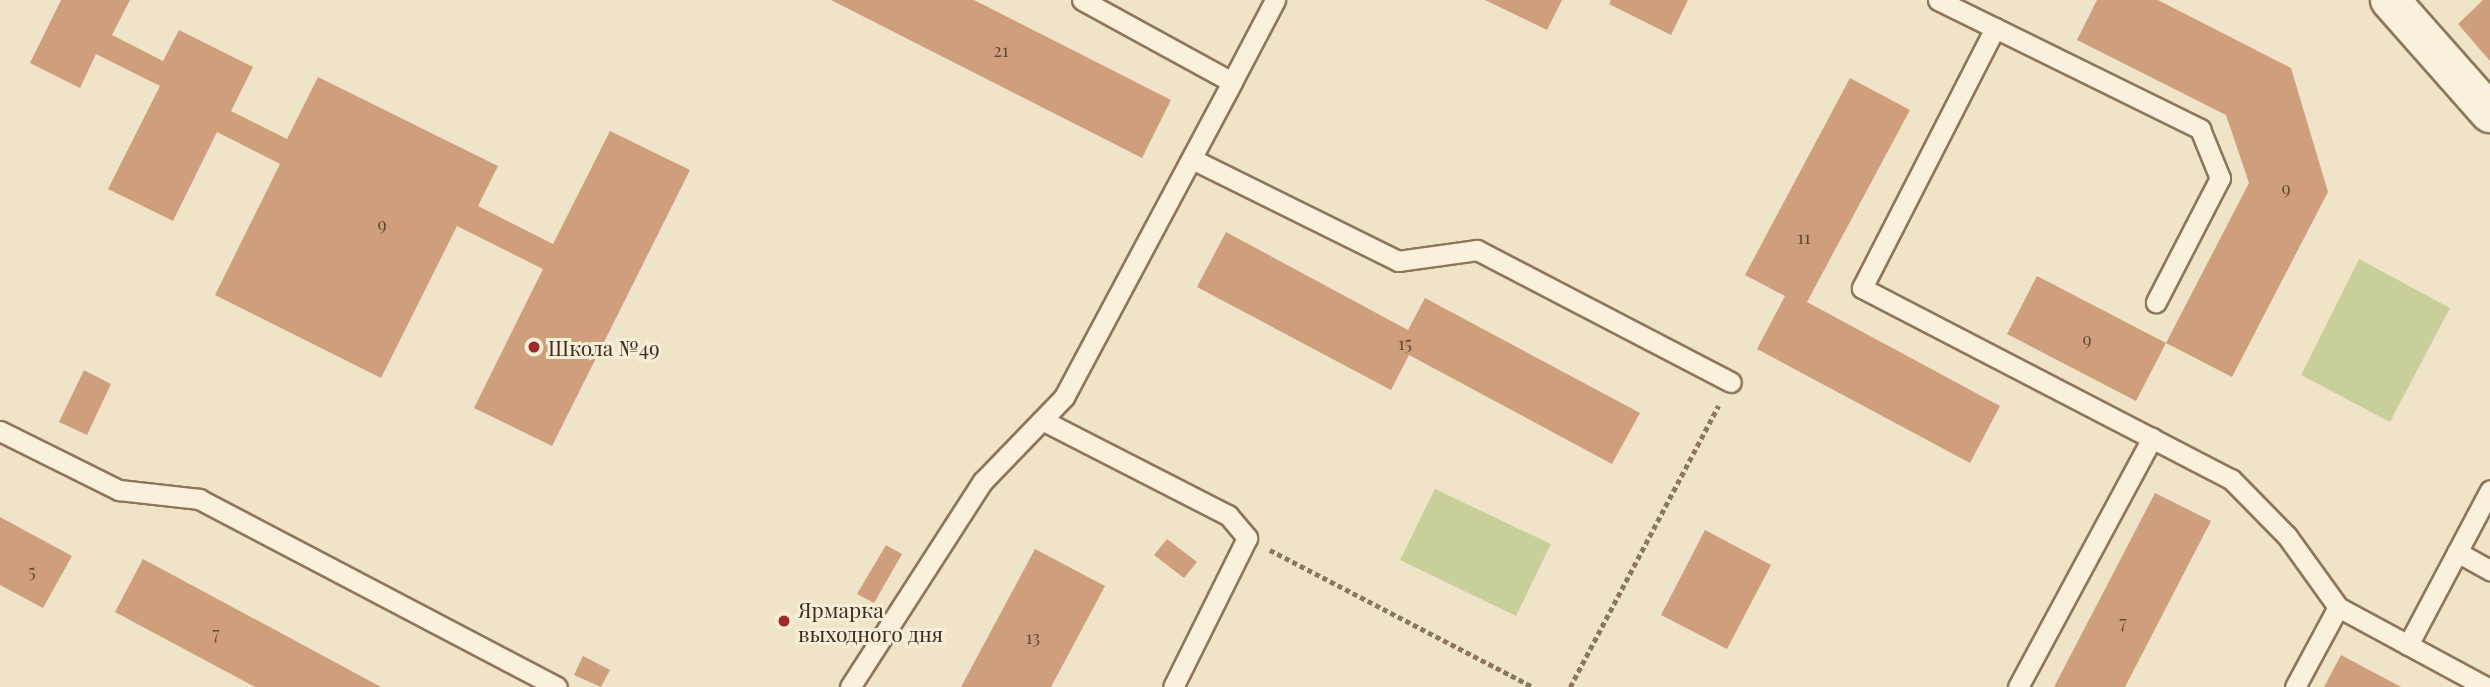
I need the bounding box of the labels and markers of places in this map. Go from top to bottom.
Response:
place label: Школа №49 [548,334,660,360]
marker: Школа №49 [526,339,542,355]
place label: Ярмарка выходного дня [798,596,943,646]
marker: Ярмарка выходного дня [776,613,792,629]

